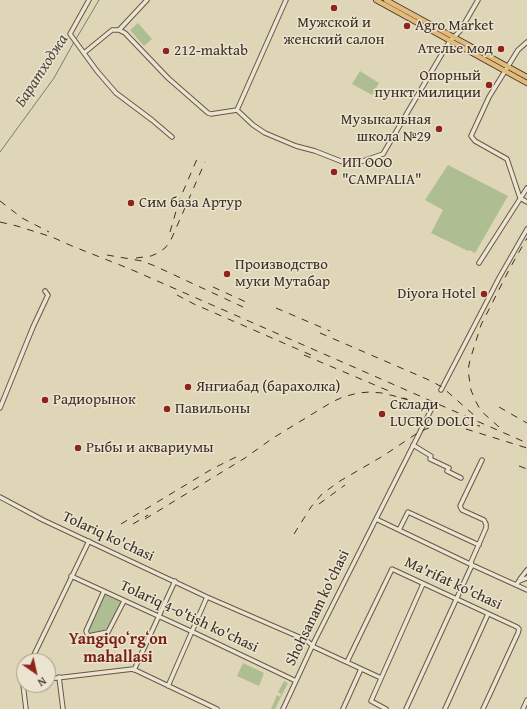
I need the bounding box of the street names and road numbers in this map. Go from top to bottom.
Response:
street label: Tolariq ko'chasi [59,508,157,566]
street label: Shohsanam ko'chasi [282,547,354,669]
street label: Ma'rifat ko'chasi [402,554,504,614]
street label: Tolariq 4-o'tish ko'chasi [117,577,261,657]

